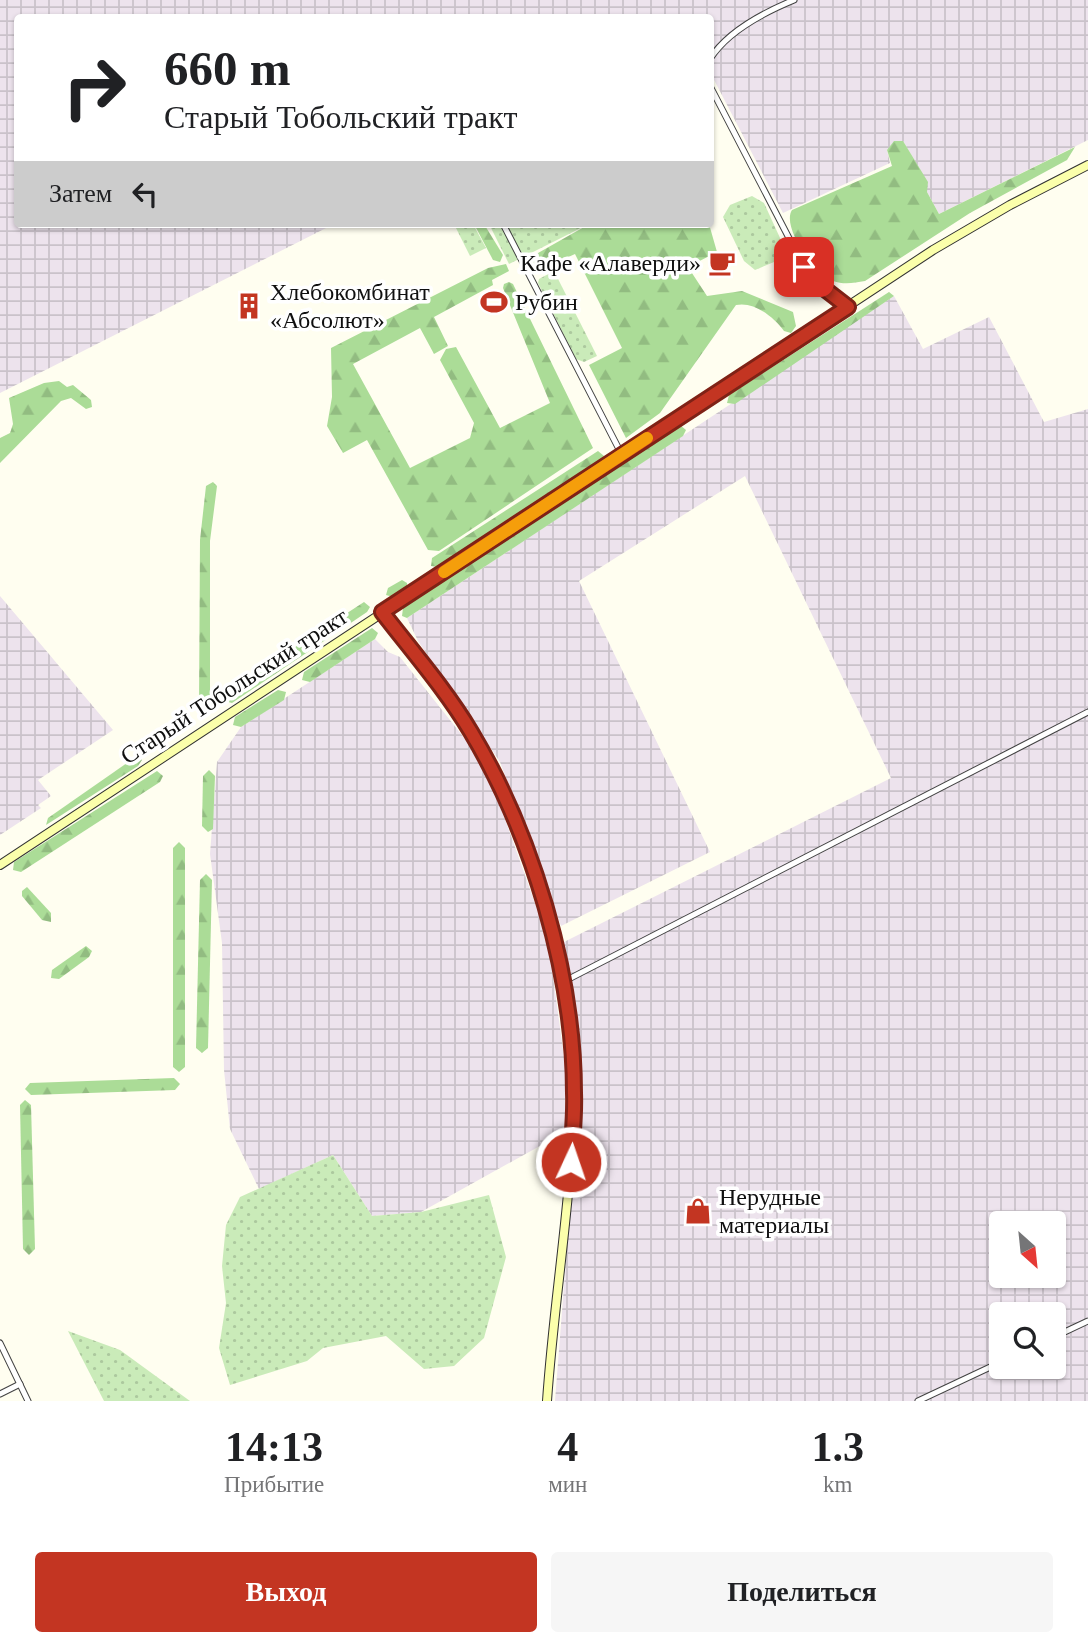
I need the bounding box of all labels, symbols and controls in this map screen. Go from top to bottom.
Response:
text: 660 m [164,41,291,96]
icon: right [49,42,140,133]
text: Старый Тобольский тракт [164,99,517,135]
icon: left [126,175,164,213]
text: Затем [49,179,112,208]
pin [774,237,834,297]
cafe icon: Кафе «Алаверди» [707,248,737,278]
icon: arrive [785,248,823,286]
place label: Кафе «Алаверди» [520,250,701,276]
place label: Хлебокомбинат «Абсолют» [270,279,430,333]
sports icon: Рубин [479,287,509,317]
place label: Рубин [515,289,578,315]
building icon: Хлебокомбинат «Абсолют» [234,291,264,321]
street label: Старый Тобольский тракт [116,603,353,769]
position arrow [534,1125,608,1199]
place label: Нерудные материалы [719,1184,829,1238]
shop icon: Нерудные материалы [683,1196,713,1226]
north arrow [989,1211,1066,1288]
map controls [989,1211,1066,1379]
button: search [989,1302,1066,1379]
text: 14:13 [225,1424,323,1470]
text: 4 [557,1424,578,1470]
text: 1.3 [811,1424,864,1470]
text: Прибытие [224,1472,324,1497]
text: мин [548,1472,587,1497]
text: km [823,1472,852,1497]
button: Выход [35,1552,537,1632]
button: Поделиться [551,1552,1053,1632]

